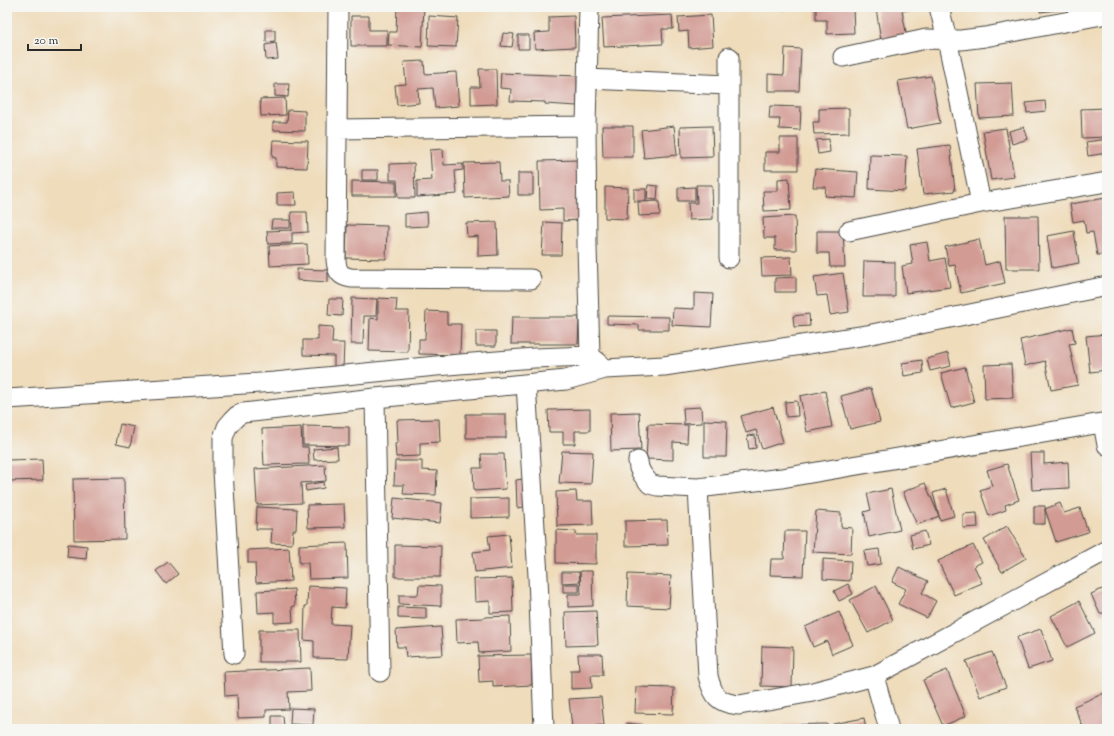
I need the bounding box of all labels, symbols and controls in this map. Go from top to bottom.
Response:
scale bar [28,26,81,52]
text: 20 m [34,32,59,50]

